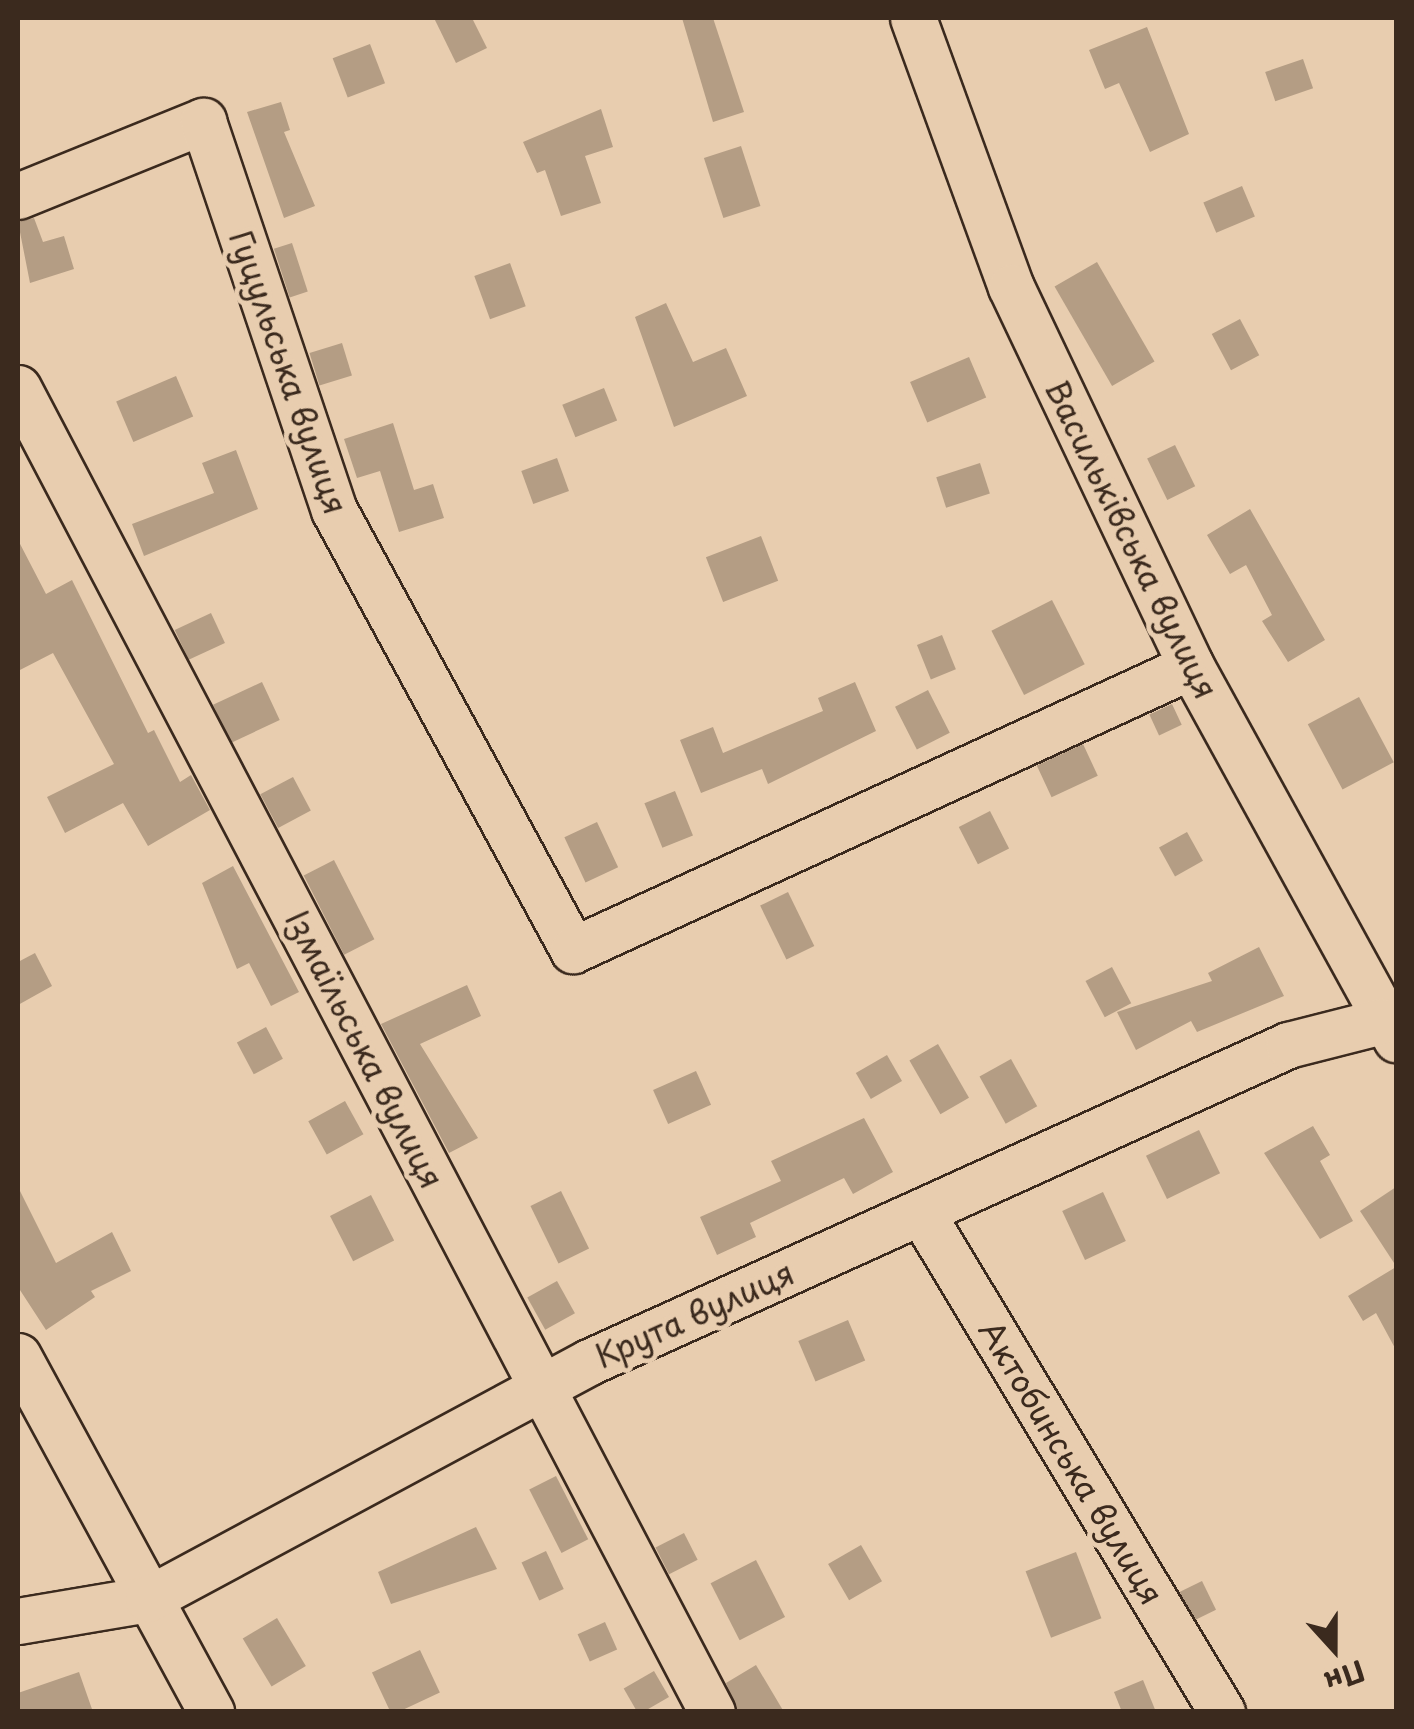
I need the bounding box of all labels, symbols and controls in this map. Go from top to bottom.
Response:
street label: Гуцульська вулиця [222,224,356,520]
street label: Васильківська вулиця [1038,373,1226,705]
street label: Ізмаїльська вулиця [278,903,452,1195]
street label: Крута вулиця [588,1253,800,1375]
street label: Актобинська вулиця [972,1312,1172,1612]
north arrow [1284,1599,1384,1699]
text: Пн [1318,1650,1372,1705]

